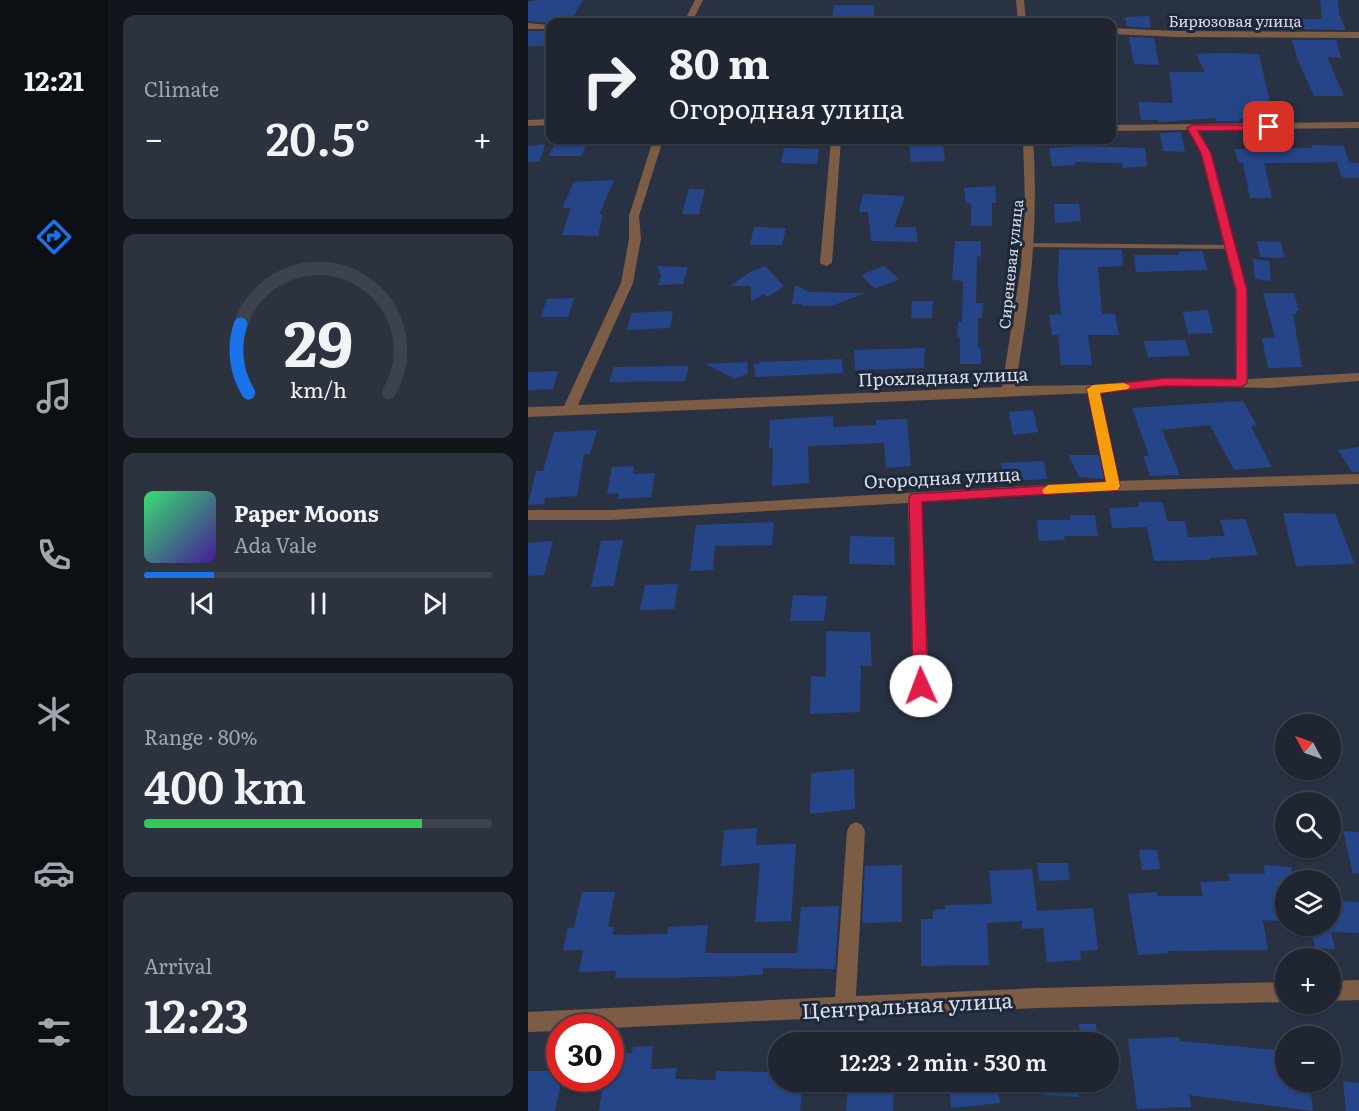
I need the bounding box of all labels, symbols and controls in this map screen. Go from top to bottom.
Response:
street label: Бирюзовая улица [1168,9,1303,32]
text: 80 m [669,30,770,92]
icon: right [570,42,648,120]
text: 12:21 [24,59,84,99]
text: Climate [144,73,219,103]
text: Огородная улица [669,87,904,127]
pin [1243,101,1294,152]
text: 20.5° [266,103,370,170]
icon: arrive [1252,110,1285,143]
text: − [144,112,163,161]
text: + [473,112,492,161]
street label: Сиреневая улица [992,197,1028,330]
icon: directions [33,216,75,258]
text: 29 [283,294,353,386]
street label: Прохладная улица [857,360,1029,392]
text: km/h [289,374,347,406]
icon: music [33,375,75,417]
street label: Огородная улица [863,459,1021,495]
text: Paper Moons [234,496,379,529]
text: Ada Vale [234,529,317,559]
icon: phone [33,534,75,576]
icon: previous [186,587,219,620]
icon: pause [302,587,335,620]
icon: next [418,587,451,620]
position arrow [889,654,953,718]
icon: climate [33,693,75,735]
north arrow [1275,714,1341,780]
map controls [1275,714,1341,1092]
text: Range · 80% [144,721,257,751]
text: 400 km [144,751,306,818]
button: search [1275,792,1341,858]
icon: car [33,852,75,894]
button: layers [1275,870,1341,936]
button: + [1275,948,1341,1014]
text: Arrival [144,950,212,980]
text: 12:23 [144,980,249,1047]
street label: Центральная улица [801,983,1014,1025]
icon: filters [33,1011,75,1053]
speed limit sign: 30 [546,1014,624,1092]
button: − [1275,1026,1341,1092]
text: 12:23 · 2 min · 530 m [840,1045,1047,1078]

